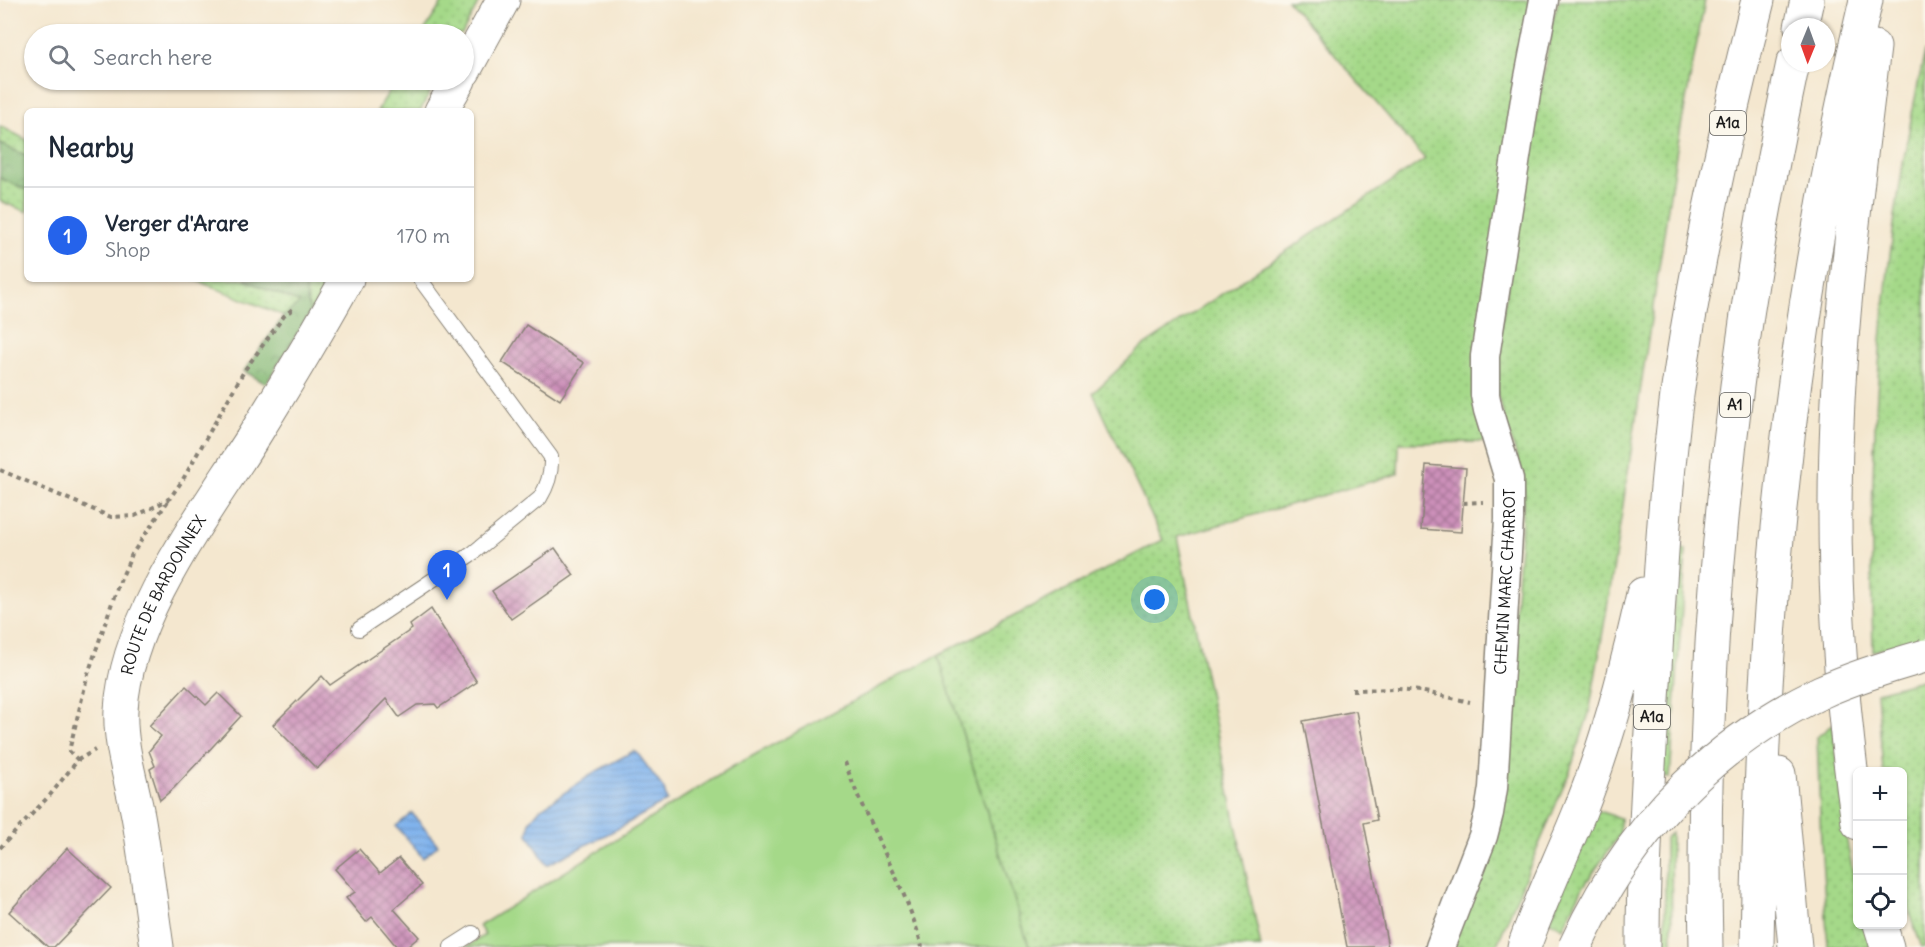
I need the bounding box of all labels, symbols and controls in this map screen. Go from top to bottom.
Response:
north arrow [1781,18,1835,72]
search box [24,24,474,90]
icon: search [45,41,78,74]
text: Search here [93,43,212,71]
road number: A1a [1710,111,1746,135]
text: Nearby [48,131,134,164]
text: Verger d'Arare [105,209,249,237]
text: 1 [64,223,71,248]
text: 170 m [397,223,450,248]
text: Shop [105,237,150,262]
road number: A1 [1720,393,1750,417]
street label: CHEMIN MARC CHARROT [1490,488,1519,675]
street label: ROUTE DE BARDONNEX [116,511,210,677]
pin: 1 [428,550,466,600]
your location [1140,585,1169,614]
road number: A1a [1634,705,1670,729]
map controls [1853,767,1907,929]
button: + [1853,767,1907,821]
button: − [1853,821,1907,875]
button: locate [1853,875,1907,929]

